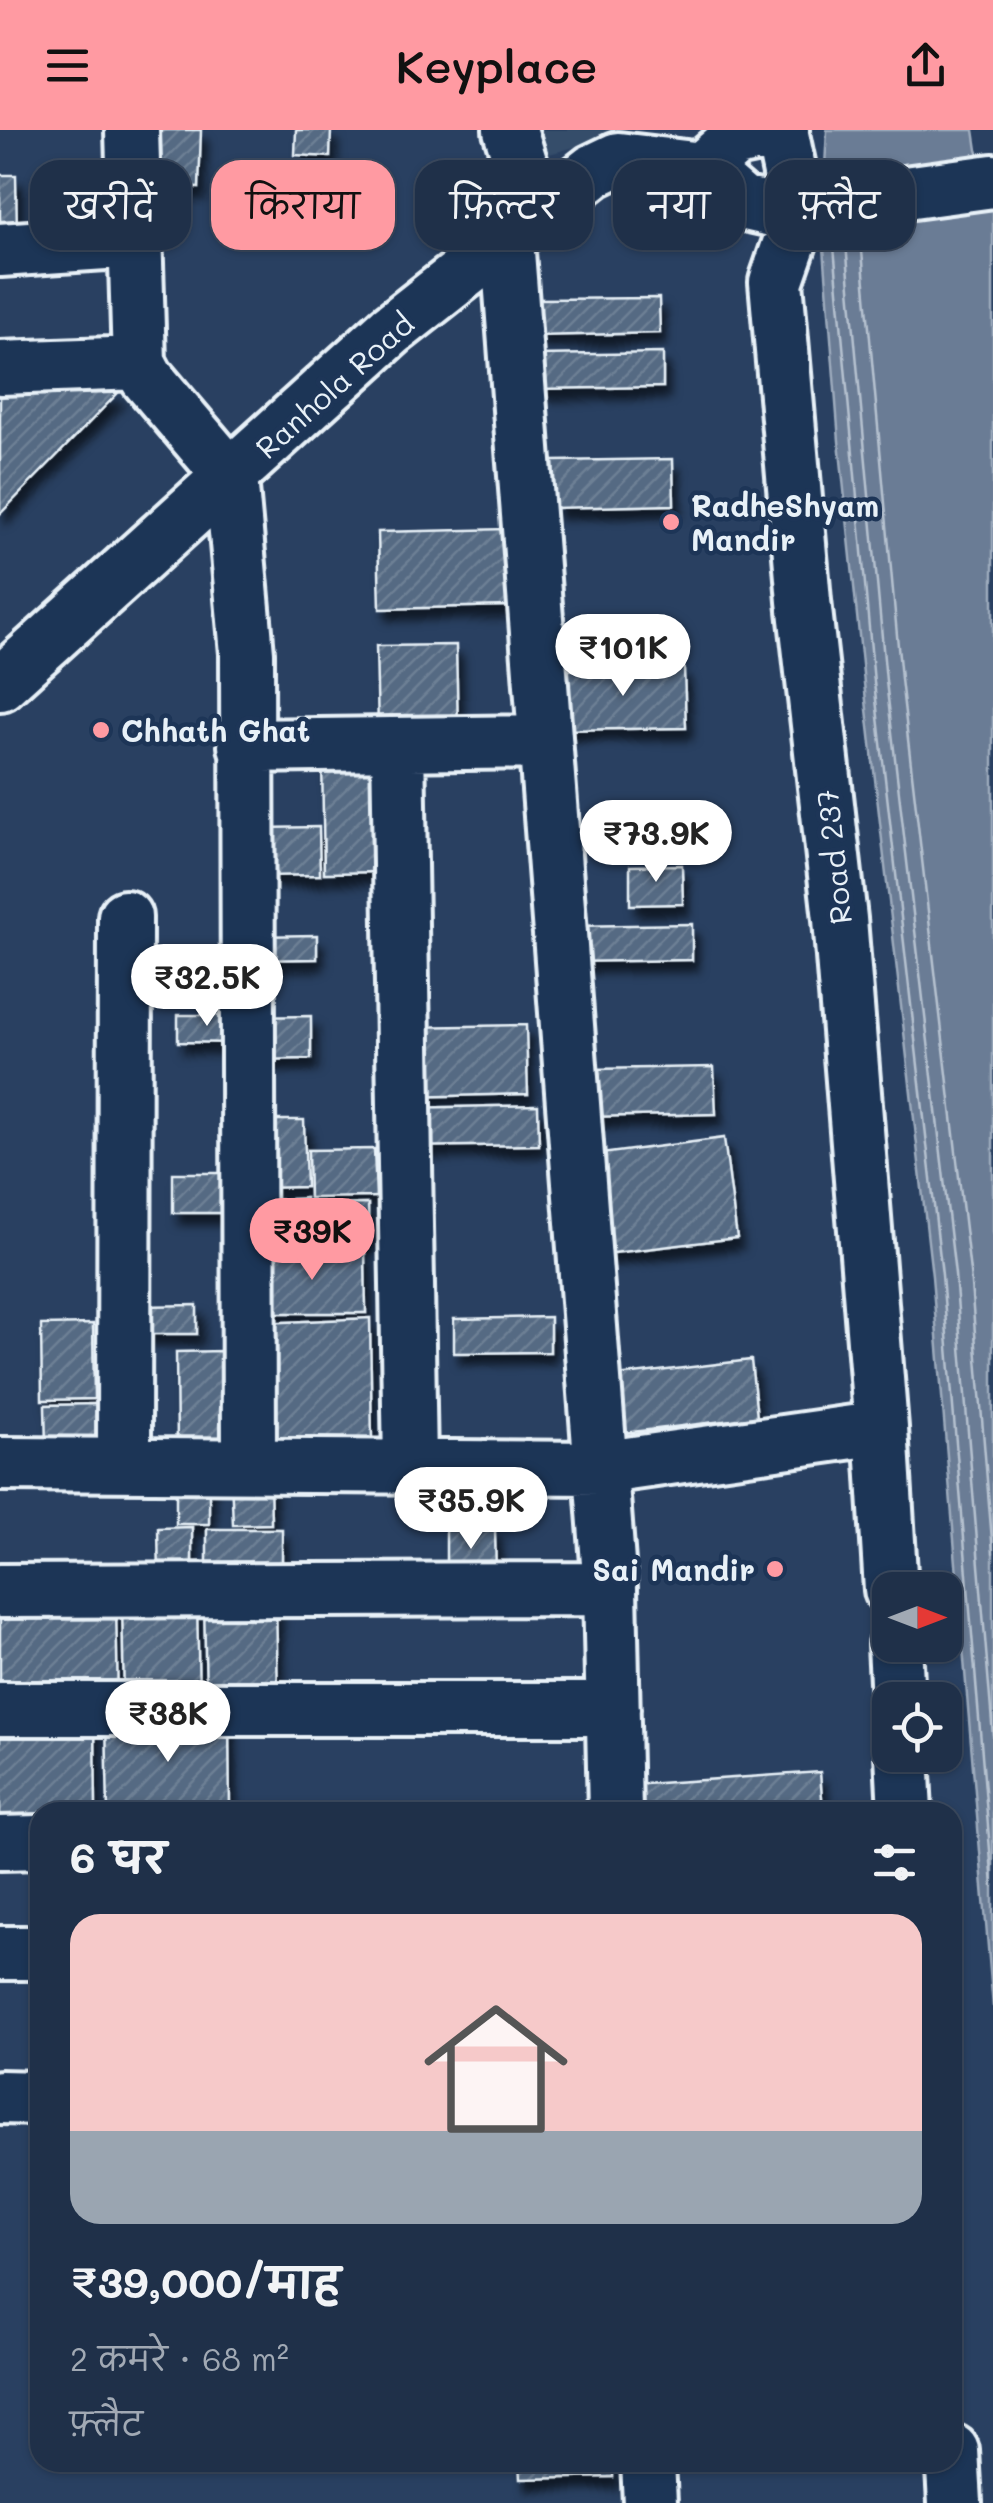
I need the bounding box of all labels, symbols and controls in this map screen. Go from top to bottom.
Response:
text: Keyplace [396,36,597,94]
icon: menu [40,38,95,93]
icon: share [898,38,953,93]
chip: खरीदें [30,160,191,250]
chip: किराया [211,160,395,250]
chip: फ़िल्टर [415,160,593,250]
chip: नया [613,160,745,250]
chip: फ़्लैट [765,160,915,250]
street label: Ranhola Road [246,303,422,467]
place label: RadheShyam Mandir [691,485,879,559]
marker: RadheShyam Mandir [660,511,682,533]
pin: ₹101K [553,614,693,699]
text: ₹101K [577,625,669,667]
place label: Chhath Ghat [121,710,310,750]
marker: Chhath Ghat [90,719,112,741]
street label: Road 237 [806,788,860,926]
pin: ₹73.9K [575,800,737,885]
text: ₹73.9K [602,811,710,853]
pin: ₹32.5K [126,944,288,1029]
text: ₹32.5K [153,955,261,997]
pin: ₹39K [253,1198,371,1283]
text: ₹39K [272,1209,352,1251]
pin: ₹35.9K [390,1467,552,1552]
text: ₹35.9K [416,1478,526,1520]
place label: Sai Mandir [592,1549,755,1589]
marker: Sai Mandir [764,1558,786,1580]
north arrow [872,1572,962,1662]
map controls [872,1572,962,1772]
pin: ₹38K [109,1680,227,1765]
button: locate [872,1682,962,1772]
text: ₹38K [127,1691,209,1733]
text: 6 घर [70,1829,166,1884]
icon: filters [867,1835,922,1890]
icon: home [406,1979,586,2159]
text: ₹39,000/माह [70,2254,341,2309]
text: 2 कमरे · 68 m² [70,2337,289,2379]
text: फ़्लैट [70,2402,143,2444]

